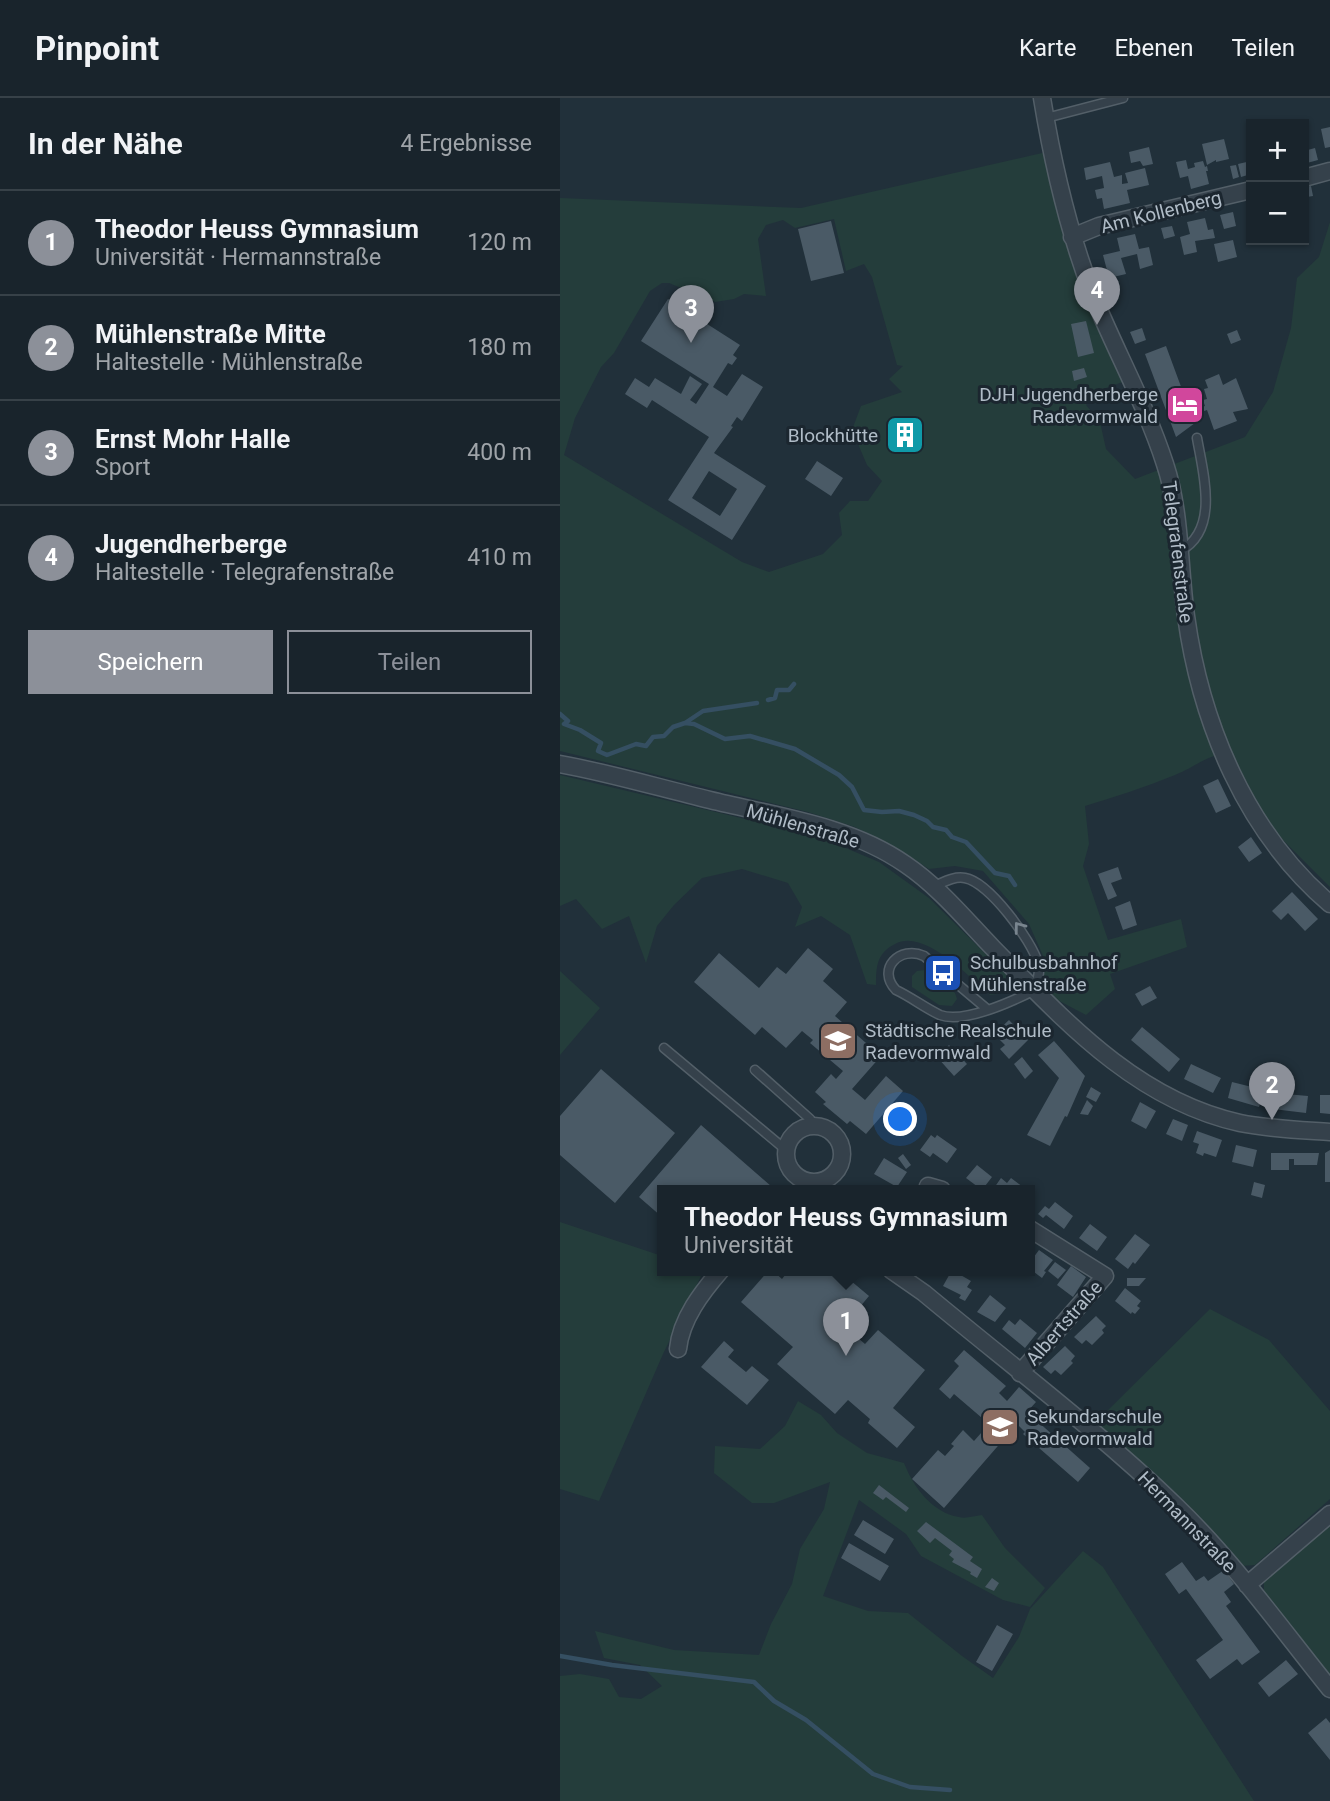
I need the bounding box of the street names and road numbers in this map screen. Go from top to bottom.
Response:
street label: Am Kollenberg [1098,186,1224,238]
street label: Telegrafenstraße [1158,480,1198,624]
street label: Mühlenstraße [744,799,862,853]
street label: Albertstraße [1021,1276,1107,1370]
street label: Hermannstraße [1133,1467,1241,1577]

